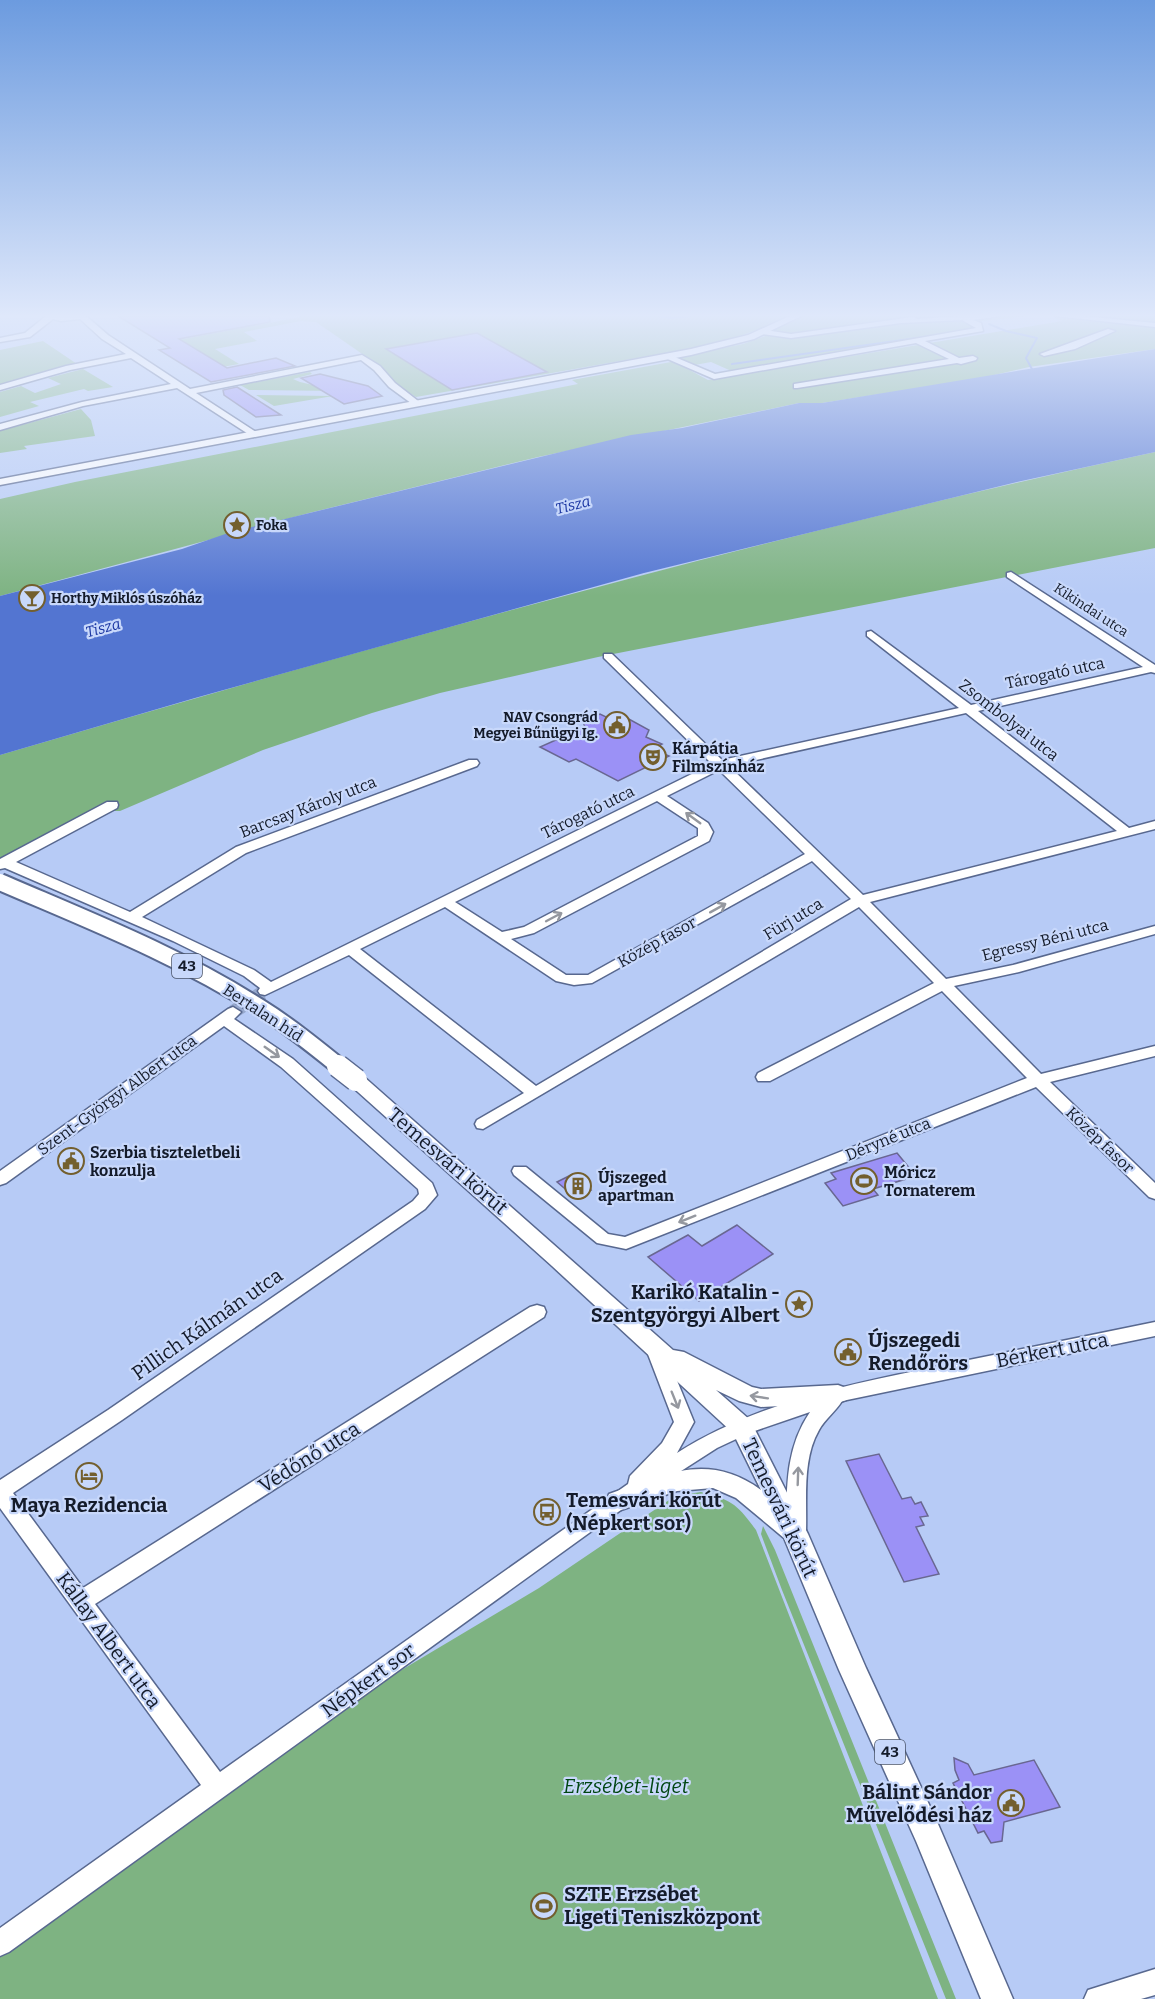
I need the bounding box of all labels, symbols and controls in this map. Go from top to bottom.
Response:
water label: Tisza [554,492,592,518]
place icon: Foka [222,510,252,540]
place label: Foka [256,517,287,534]
street label: Kikindai utca [1051,580,1132,641]
bar icon: Horthy Miklós úszóház [17,583,47,613]
place label: Horthy Miklós úszóház [51,590,202,607]
water label: Tisza [84,615,122,641]
street label: Tárogató utca [1004,653,1106,693]
street label: Zsombolyai utca [955,675,1063,765]
place label: NAV Csongrád Megyei Bűnügyi Ig. [474,709,599,742]
public building icon: NAV Csongrád Megyei Bűnügyi Ig. [602,710,632,740]
place label: Kárpátia Filmszínház [672,739,765,776]
theatre icon: Kárpátia Filmszínház [638,742,668,772]
street label: Barcsay Károly utca [237,772,379,842]
street label: Tárogató utca [539,781,638,843]
one-way arrow [685,812,701,824]
street label: Fürj utca [760,894,826,944]
one-way arrow [709,902,727,913]
one-way arrow [545,911,563,922]
street label: Közép fasor [614,913,700,971]
street label: Egressy Béni utca [980,915,1110,965]
road number: 43 [172,954,202,978]
street label: Bertalan híd [220,980,307,1046]
street label: Szent-Györgyi Albert utca [34,1031,200,1159]
one-way arrow [264,1046,280,1058]
street label: Temesvári körút [383,1102,513,1220]
street label: Közép fasor [1062,1103,1138,1177]
street label: Déryné utca [843,1113,934,1165]
place label: Szerbia tiszteletbeli konzulja [90,1143,240,1180]
public building icon: Szerbia tiszteletbeli konzulja [56,1146,86,1176]
place label: Móricz Tornaterem [884,1163,976,1200]
place label: Újszeged apartman [598,1166,675,1205]
sports icon: Móricz Tornaterem [849,1166,879,1196]
building icon: Újszeged apartman [563,1171,593,1201]
one-way arrow [678,1214,696,1225]
street label: Pillich Kálmán utca [127,1263,287,1385]
place label: Karikó Katalin - Szentgyörgyi Albert [591,1280,780,1327]
place icon: Karikó Katalin - Szentgyörgyi Albert [784,1289,814,1319]
place label: Újszegedi Rendőrörs [868,1327,968,1375]
street label: Bérkert utca [994,1327,1110,1373]
public building icon: Újszegedi Rendőrörs [833,1337,863,1367]
one-way arrow [670,1391,681,1409]
one-way arrow [750,1391,770,1402]
street label: Védőnő utca [254,1416,364,1498]
street label: Temesvári körút [737,1434,823,1582]
hotel icon: Maya Rezidencia [74,1461,104,1491]
one-way arrow [792,1466,803,1486]
place label: Temesvári körút (Népkert sor) [566,1488,722,1535]
place label: Maya Rezidencia [10,1493,168,1517]
bus stop icon: Temesvári körút (Népkert sor) [532,1497,562,1527]
street label: Kállay Albert utca [51,1567,167,1713]
street label: Népkert sor [316,1638,420,1722]
road number: 43 [875,1740,905,1764]
park label: Erzsébet-liget [563,1774,690,1798]
place label: Bálint Sándor Művelődési ház [846,1780,993,1827]
public building icon: Bálint Sándor Művelődési ház [996,1788,1026,1818]
place label: SZTE Erzsébet Ligeti Teniszközpont [564,1882,760,1929]
sports icon: SZTE Erzsébet Ligeti Teniszközpont [529,1891,559,1921]

